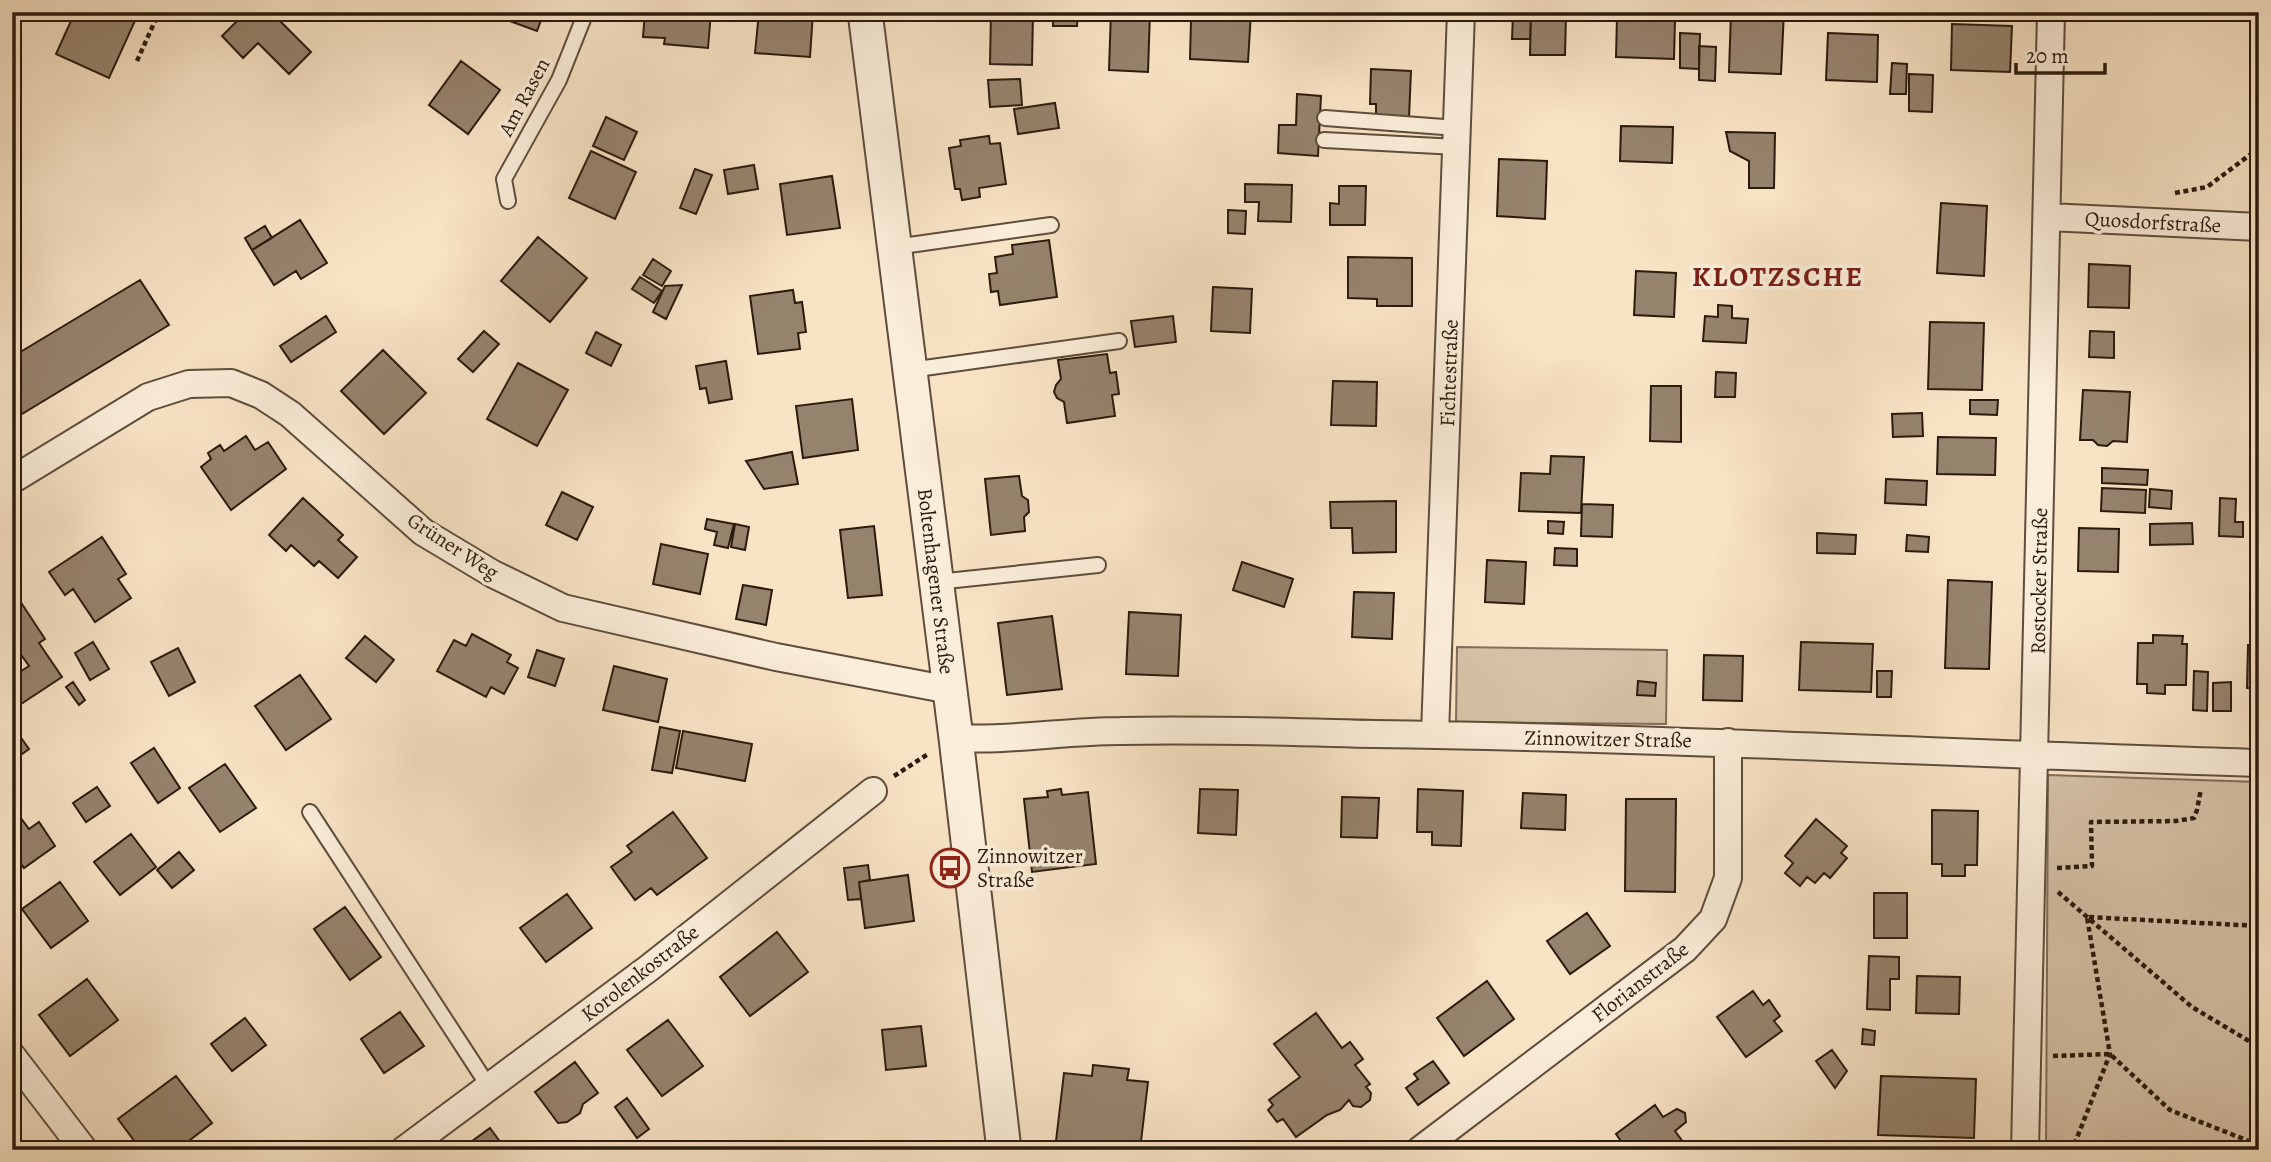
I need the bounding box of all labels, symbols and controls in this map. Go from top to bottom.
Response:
scale bar [2016,32,2105,76]
text: 20 m [2026,42,2069,70]
street label: Am Rasen [491,53,556,142]
street label: Quosdorfstraße [2084,204,2222,240]
district label: KLOTZSCHE [1692,258,1864,296]
street label: Fichtestraße [1433,319,1465,427]
street label: Boltenhagener Straße [911,486,961,676]
street label: Grüner Weg [402,506,505,586]
street label: Rostocker Straße [2024,508,2054,654]
street label: Zinnowitzer Straße [1524,724,1692,754]
place label: Zinnowitzer Straße [977,842,1083,894]
bus stop icon: Zinnowitzer Straße [929,847,971,889]
street label: Korolenkostraße [575,918,705,1028]
street label: Florianstraße [1586,935,1694,1029]

